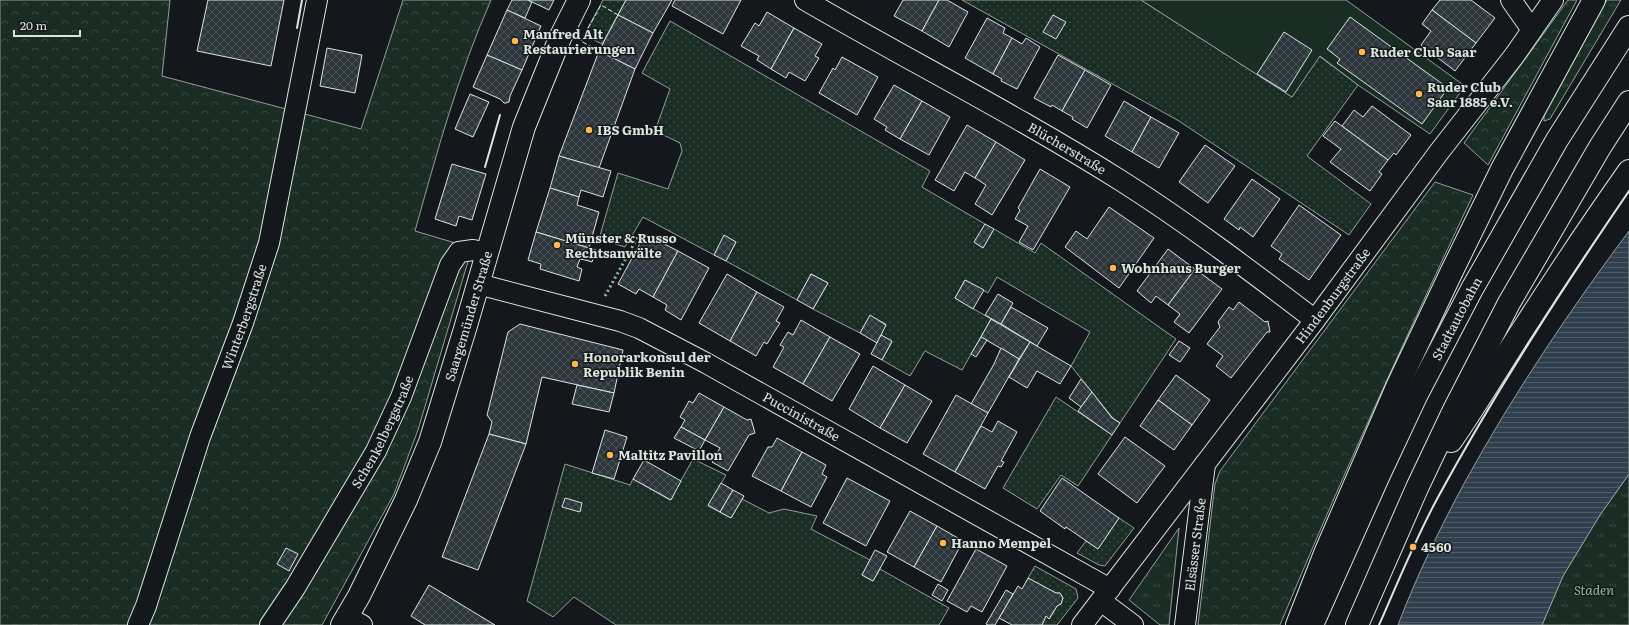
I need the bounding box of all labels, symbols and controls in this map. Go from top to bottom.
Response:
scale bar [14,12,80,38]
text: 20 m [20,16,47,34]
place label: Manfred Alt Restaurierungen [523,24,635,58]
marker: Manfred Alt Restaurierungen [510,36,520,46]
place label: Ruder Club Saar [1370,42,1476,61]
marker: Ruder Club Saar [1357,47,1367,57]
place label: Ruder Club Saar 1885 e.V. [1427,77,1513,111]
marker: Ruder Club Saar 1885 e.V. [1414,89,1424,99]
street label: Blücherstraße [1025,117,1110,179]
place label: IBS GmbH [597,120,664,139]
marker: IBS GmbH [584,125,594,135]
place label: Münster & Russo Rechtsanwälte [565,228,677,262]
marker: Münster & Russo Rechtsanwälte [552,240,562,250]
street label: Hindenburgstraße [1290,243,1375,347]
street label: Saargemünder Straße [439,248,496,383]
place label: Wohnhaus Burger [1121,258,1241,277]
street label: Winterbergstraße [216,261,271,373]
marker: Wohnhaus Burger [1108,263,1118,273]
street label: Stadtautobahn [1426,273,1486,363]
place label: Honorarkonsul der Republik Benin [583,347,711,381]
marker: Honorarkonsul der Republik Benin [570,359,580,369]
street label: Schenkelbergstraße [346,372,417,492]
street label: Puccinistraße [760,387,844,445]
place label: Maltitz Pavillon [618,445,723,464]
marker: Maltitz Pavillon [605,450,615,460]
street label: Elsässer Straße [1179,497,1210,592]
place label: Hanno Mempel [951,533,1052,552]
place label: 4560 [1421,537,1452,556]
marker: Hanno Mempel [938,538,948,548]
marker: 4560 [1408,542,1418,552]
park label: Staden [1574,580,1614,599]

